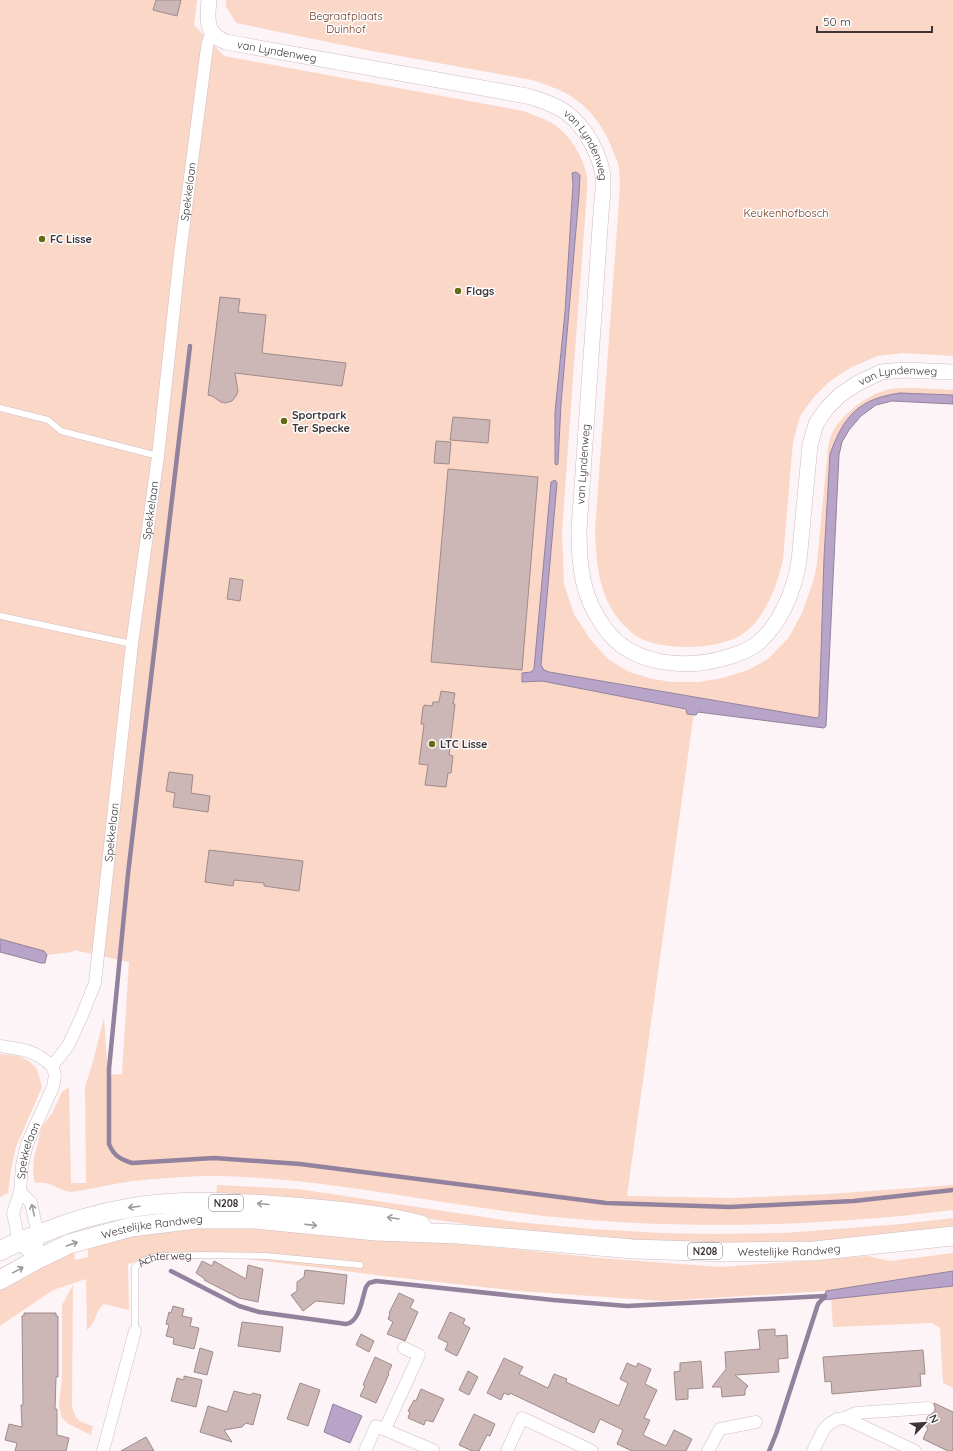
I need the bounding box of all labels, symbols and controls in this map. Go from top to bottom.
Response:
scale bar [817,8,932,34]
park label: Begraafplaats Duinhof [309,9,383,36]
text: 50 m [823,14,851,29]
street label: van Lyndenweg [236,37,318,65]
street label: van Lyndenweg [561,106,610,181]
street label: Spekkelaan [177,161,199,222]
park label: Keukenhofbosch [743,206,829,220]
place label: FC Lisse [50,232,92,246]
marker: FC Lisse [37,234,47,244]
place label: Flags [466,284,494,298]
marker: Flags [453,286,463,296]
street label: van Lyndenweg [856,363,938,389]
place label: Sportpark Ter Specke [292,408,351,435]
marker: Sportpark Ter Specke [279,416,289,426]
street label: van Lyndenweg [573,423,593,505]
street label: Spekkelaan [139,480,161,541]
place label: LTC Lisse [440,737,488,751]
marker: LTC Lisse [427,739,437,749]
street label: Spekkelaan [101,802,122,862]
street label: Spekkelaan [14,1120,43,1180]
road number: N208 [209,1195,243,1211]
one-way arrow [257,1200,270,1208]
one-way arrow [128,1203,141,1211]
one-way arrow [28,1204,36,1217]
street label: Westelijke Randweg [100,1212,203,1242]
one-way arrow [386,1214,399,1222]
one-way arrow [304,1221,317,1228]
one-way arrow [65,1239,77,1247]
street label: Westelijke Randweg [737,1241,841,1259]
road number: N208 [688,1243,722,1259]
street label: Achterweg [134,1248,192,1270]
one-way arrow [12,1265,24,1273]
north arrow [905,1403,945,1443]
text: N [926,1412,942,1425]

